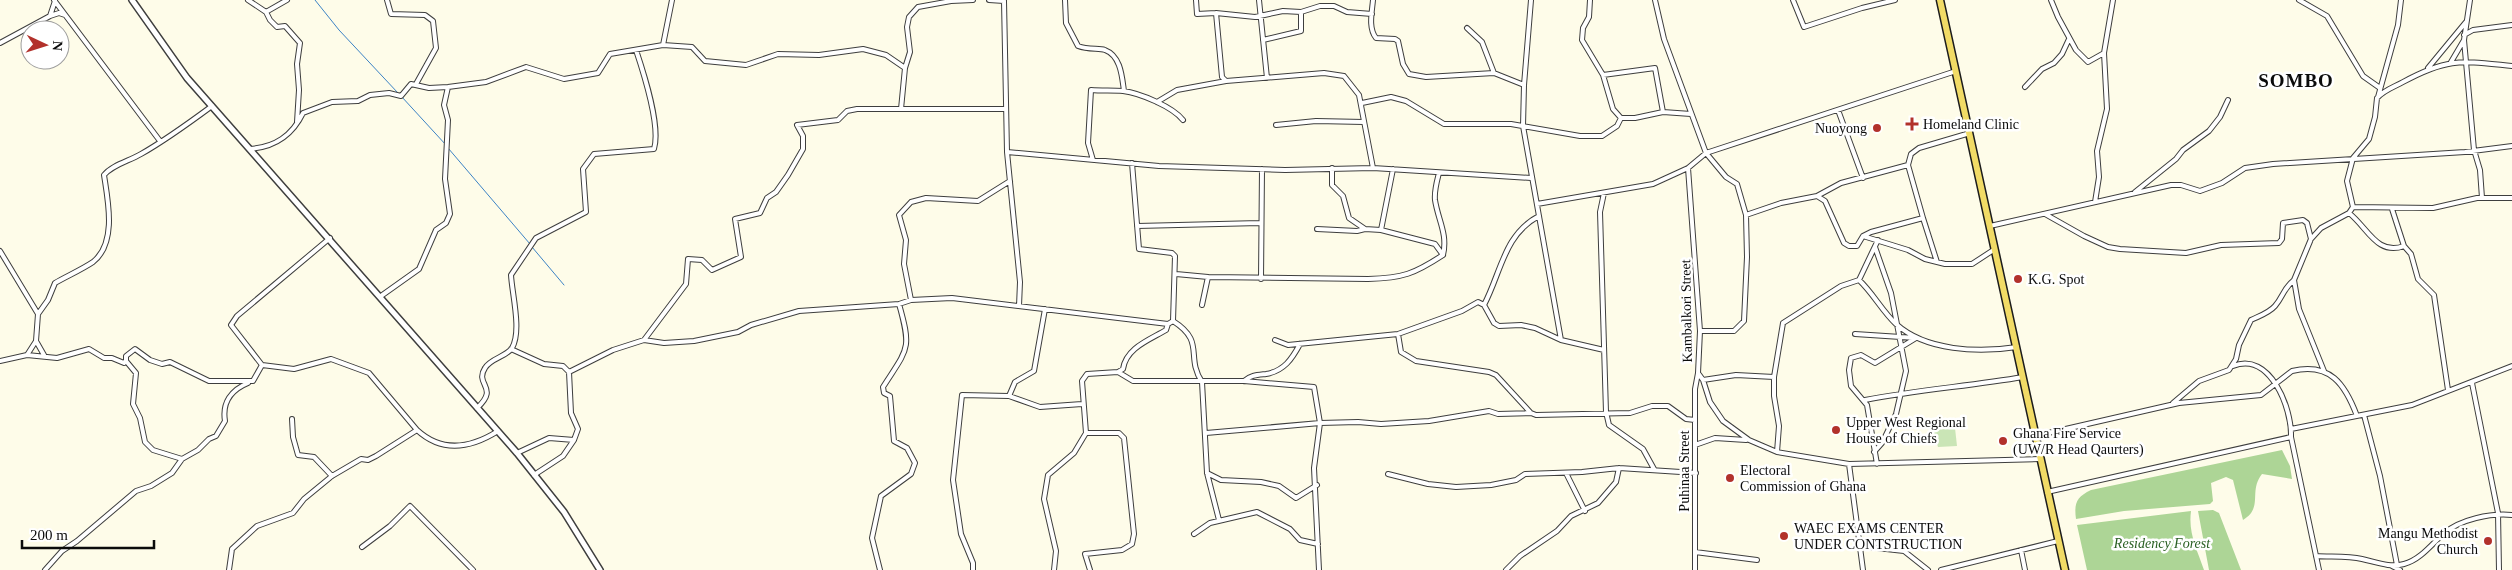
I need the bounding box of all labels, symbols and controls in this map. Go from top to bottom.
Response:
north arrow [20,20,70,70]
text: N [50,40,65,51]
district label: SOMBO [2258,70,2334,91]
marker: Homeland Clinic [1905,117,1919,131]
place label: Homeland Clinic [1923,117,2019,132]
place label: Nuoyong [1815,121,1867,136]
marker: Nuoyong [1871,122,1883,134]
street label: Kambalkori Street [1678,259,1695,363]
place label: K.G. Spot [2028,272,2085,287]
marker: K.G. Spot [2012,273,2024,285]
place label: Upper West Regional House of Chiefs [1846,415,1966,446]
marker: Upper West Regional House of Chiefs [1830,424,1842,436]
place label: Ghana Fire Service (UW/R Head Qaurters) [2013,426,2144,458]
street label: Puhinaa Street [1677,430,1692,512]
marker: Ghana Fire Service (UW/R Head Qaurters) [1997,435,2009,447]
place label: Electoral Commission of Ghana [1740,463,1867,494]
marker: Electoral Commission of Ghana [1724,472,1736,484]
scale bar [22,518,155,550]
place label: WAEC EXAMS CENTER UNDER CONTSTRUCTION [1794,521,1962,552]
place label: Mangu Methodist Church [2378,526,2478,557]
text: 200 m [30,527,68,543]
marker: WAEC EXAMS CENTER UNDER CONTSTRUCTION [1778,530,1790,542]
marker: Mangu Methodist Church [2482,535,2494,547]
park label: Residency Forest [2113,536,2211,551]

